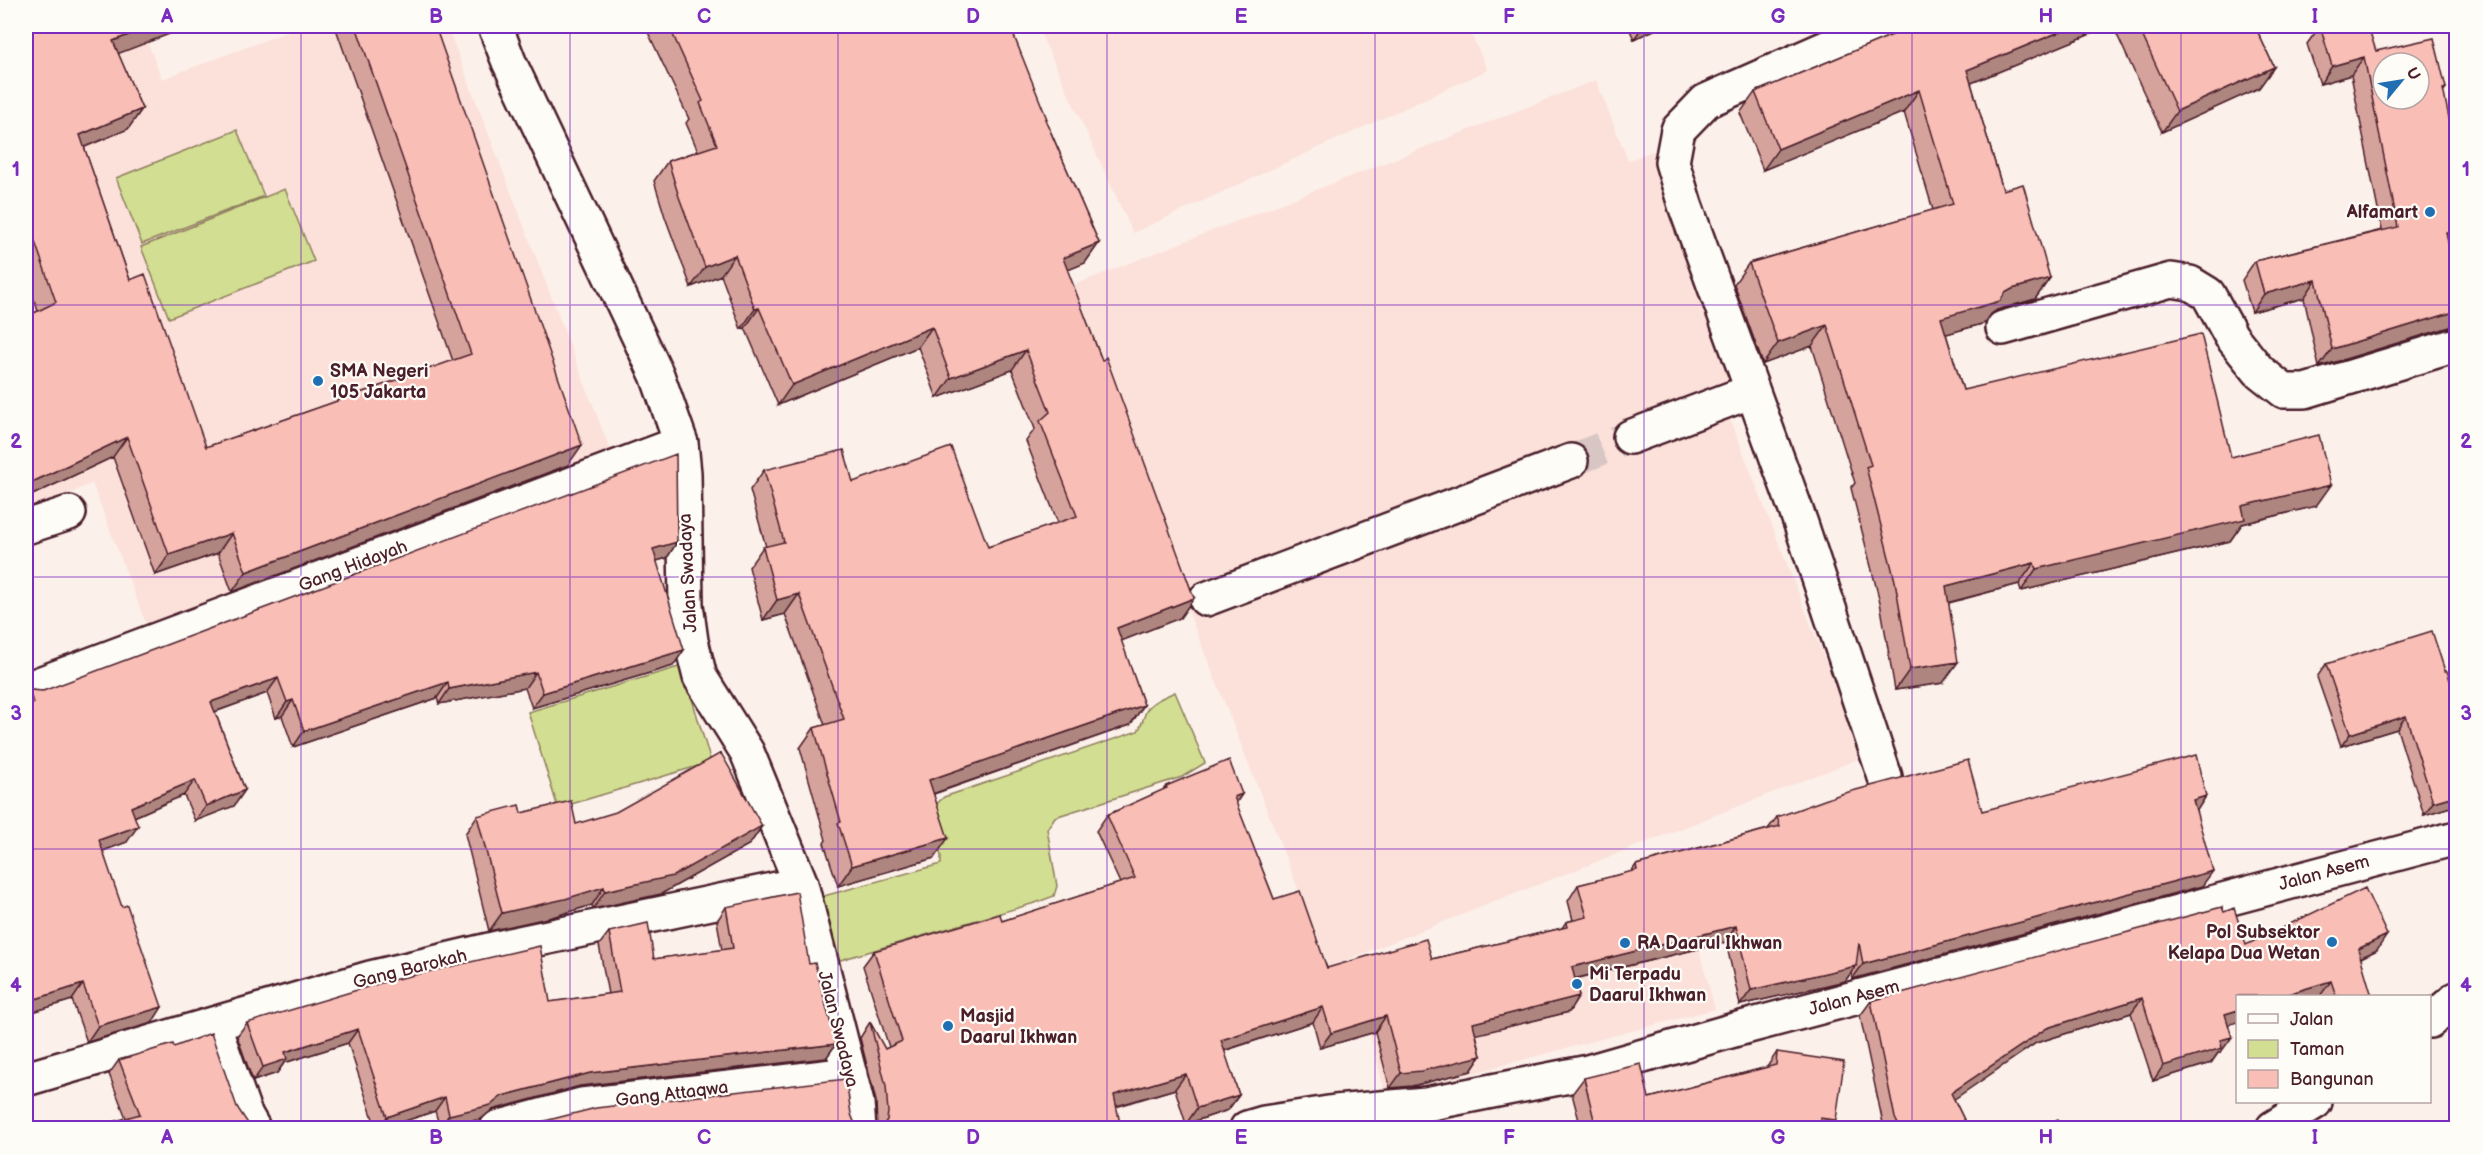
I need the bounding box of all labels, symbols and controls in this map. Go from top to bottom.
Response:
text: A [160,5,174,29]
text: B [429,5,443,29]
text: C [697,5,711,29]
text: D [966,5,980,29]
text: E [1235,5,1248,29]
text: F [1503,5,1515,29]
text: G [1771,5,1786,29]
text: H [2039,5,2053,29]
text: I [2312,5,2318,29]
north arrow [2371,51,2431,111]
text: U [2402,65,2424,84]
text: 1 [12,158,20,182]
text: 1 [2462,158,2470,182]
place label: Alfamart [2346,202,2418,223]
marker: Alfamart [2423,205,2437,219]
place label: SMA Negeri 105 Jakarta [330,361,428,403]
marker: SMA Negeri 105 Jakarta [311,374,325,388]
text: 2 [10,430,22,454]
text: 2 [2460,430,2472,454]
street label: Jalan Swadaya [674,513,702,633]
street label: Gang Hidayah [296,536,410,596]
text: 3 [10,702,22,726]
text: 3 [2460,702,2472,726]
street label: Jalan Asem [2276,851,2372,895]
place label: Pol Subsektor Kelapa Dua Wetan [2168,922,2321,964]
place label: RA Daarul Ikhwan [1637,933,1782,954]
marker: Pol Subsektor Kelapa Dua Wetan [2325,935,2339,949]
marker: RA Daarul Ikhwan [1618,936,1632,950]
street label: Gang Barokah [351,945,469,993]
place label: Mi Terpadu Daarul Ikhwan [1589,964,1706,1006]
street label: Jalan Swadaya [813,969,863,1089]
text: 4 [10,974,22,998]
text: 4 [2460,974,2472,998]
street label: Jalan Asem [1806,976,1902,1020]
marker: Mi Terpadu Daarul Ikhwan [1570,977,1584,991]
legend [2236,995,2431,1103]
place label: Masjid Daarul Ikhwan [960,1006,1077,1048]
text: Jalan [2290,1009,2333,1030]
marker: Masjid Daarul Ikhwan [941,1019,955,1033]
text: Taman [2290,1039,2344,1060]
text: Bangunan [2290,1069,2374,1090]
street label: Gang Attaqwa [614,1077,730,1111]
text: A [160,1126,174,1150]
text: B [429,1126,443,1150]
text: C [697,1126,711,1150]
text: D [966,1126,980,1150]
text: E [1235,1126,1248,1150]
text: F [1503,1126,1515,1150]
text: G [1771,1126,1786,1150]
text: H [2039,1126,2053,1150]
text: I [2312,1126,2318,1150]

